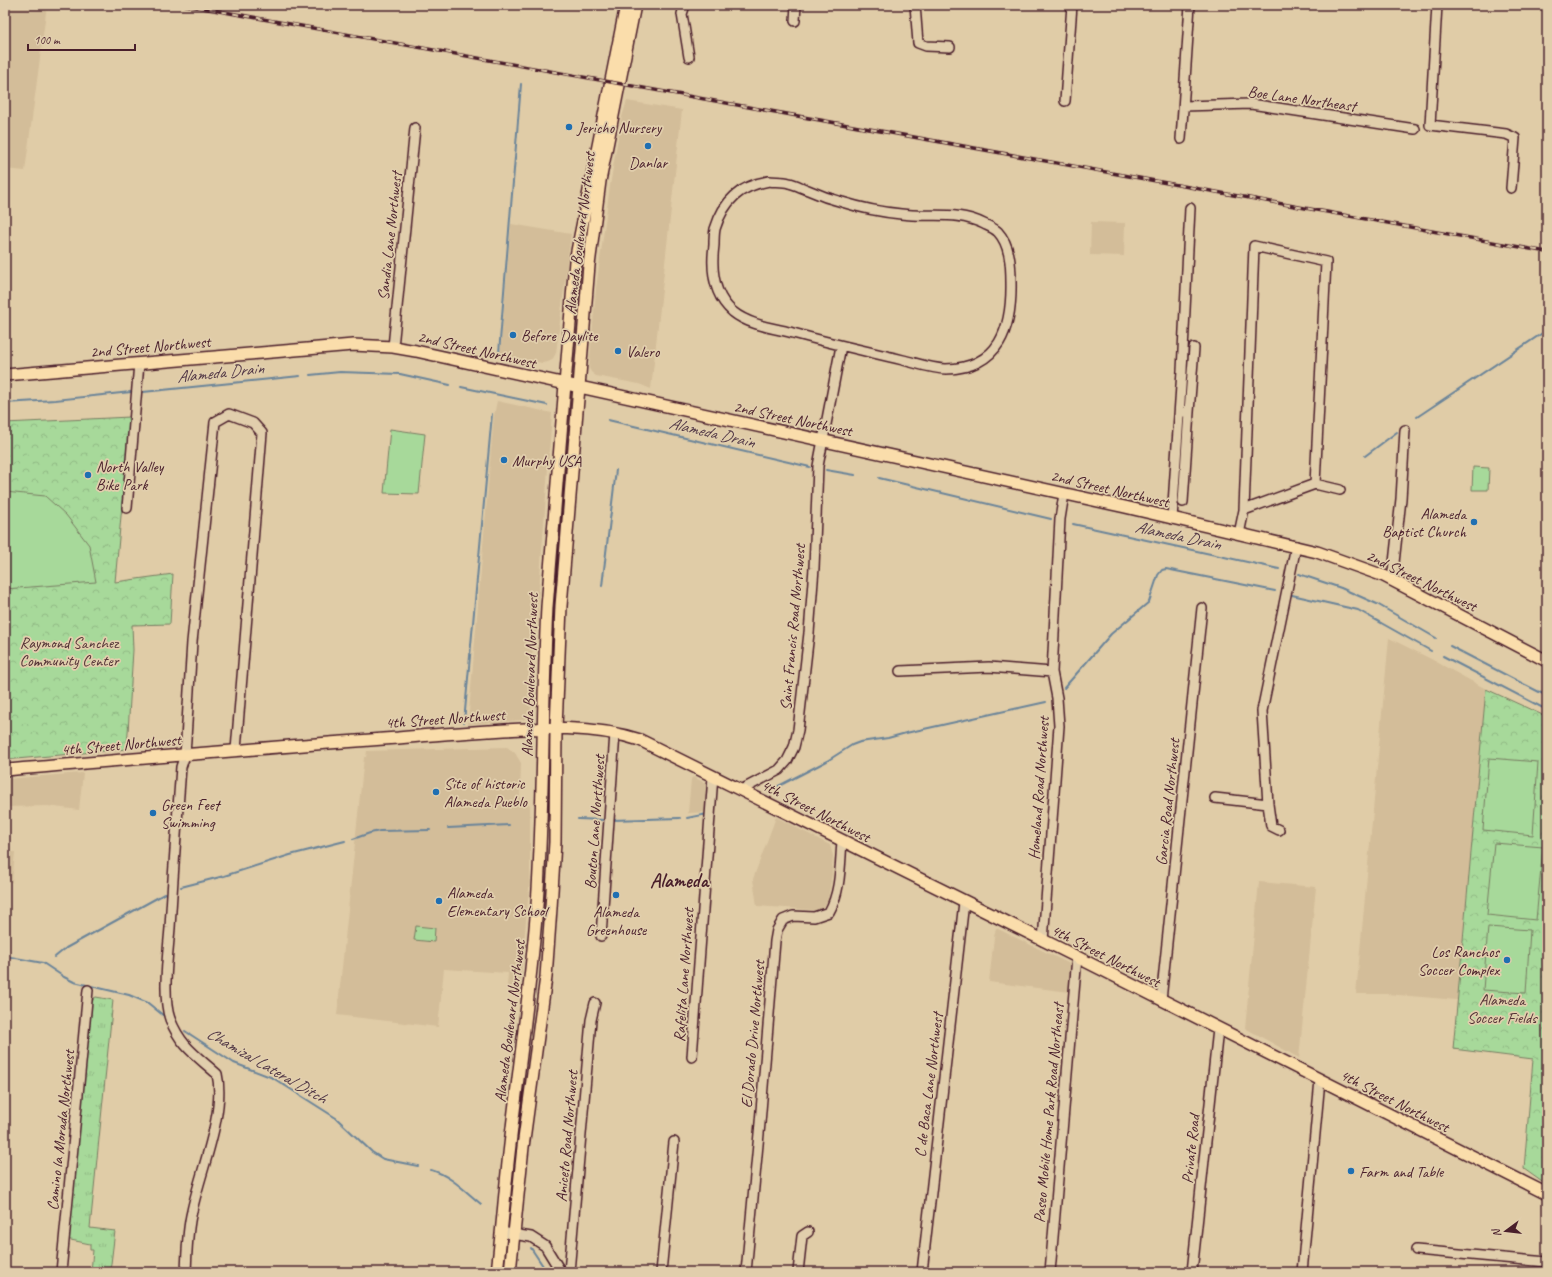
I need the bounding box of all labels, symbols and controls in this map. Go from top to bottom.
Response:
scale bar [28,26,135,52]
text: 100 m [34,32,61,48]
street label: Boe Lane Northeast [1247,82,1360,117]
place label: Jericho Nursery [576,118,663,138]
marker: Jericho Nursery [564,122,574,132]
marker: Danlar [643,141,653,151]
street label: Alameda Boulevard Northwest [560,149,600,315]
place label: Danlar [629,153,668,173]
street label: Sandia Lane Northwest [373,168,407,301]
place label: Before Daylite [521,326,599,346]
street label: 2nd Street Northwest [416,327,539,374]
marker: Before Daylite [508,330,518,340]
street label: 2nd Street Northwest [89,332,213,362]
place label: Valero [626,342,661,362]
marker: Valero [613,346,623,356]
water label: Alameda Drain [176,357,266,387]
street label: 2nd Street Northwest [732,397,856,442]
water label: Alameda Drain [667,412,758,453]
place label: Murphy USA [512,451,582,471]
marker: Murphy USA [499,455,509,465]
place label: North Valley Bike Park [96,457,165,495]
street label: 2nd Street Northwest [1049,466,1172,513]
marker: North Valley Bike Park [83,470,93,480]
place label: Alameda Baptist Church [1382,504,1467,542]
water label: Alameda Drain [1133,516,1224,555]
marker: Alameda Baptist Church [1469,517,1479,527]
street label: Saint Francis Road Northwest [776,541,810,711]
street label: 2nd Street Northwest [1363,545,1482,617]
street label: Alameda Boulevard Northwest [517,591,543,757]
park label: Raymond Sanchez Community Center [20,633,120,671]
street label: 4th Street Northwest [385,705,507,733]
street label: Homeland Road Northwest [1024,714,1054,860]
street label: 4th Street Northwest [61,730,183,760]
street label: Garcia Road Northwest [1151,736,1185,867]
street label: Bouton Lane Nortthwest [580,752,610,890]
place label: Site of historic Alameda Pueblo [444,774,528,812]
street label: 4th Street Northwest [758,775,875,848]
marker: Site of historic Alameda Pueblo [431,787,441,797]
place label: Green Feet Swimming [161,795,222,833]
marker: Green Feet Swimming [148,808,158,818]
district label: Alameda [650,868,710,893]
place label: Alameda Elementary School [447,883,550,921]
marker: Alameda Greenhouse [611,890,621,900]
marker: Alameda Elementary School [434,896,444,906]
place label: Alameda Greenhouse [586,902,648,940]
street label: Rafelita Lane Northwest [669,906,699,1043]
street label: 4th Street Northwest [1048,920,1165,993]
street label: Alameda Boulevard Northwest [490,937,530,1103]
place label: Los Ranchos Soccer Complex [1418,942,1501,980]
marker: Los Ranchos Soccer Complex [1502,955,1512,965]
street label: El Dorado Drive Northwest [737,958,770,1109]
park label: Alameda Soccer Fields [1467,990,1538,1028]
street label: Paseo Mobile Home Park Road Northeast [1029,1000,1069,1224]
street label: C de Baca Lane Northwest [910,1009,948,1158]
water label: Chamizal Lateral Ditch [203,1023,332,1109]
street label: Camino la Morada Northwest [43,1047,80,1211]
street label: 4th Street Northwest [1337,1065,1454,1138]
street label: Aniceto Road Northwest [551,1068,583,1203]
street label: Private Road [1177,1111,1205,1185]
place label: Farm and Table [1359,1162,1445,1182]
marker: Farm and Table [1346,1166,1356,1176]
north arrow [1486,1211,1526,1251]
text: N [1488,1226,1504,1239]

